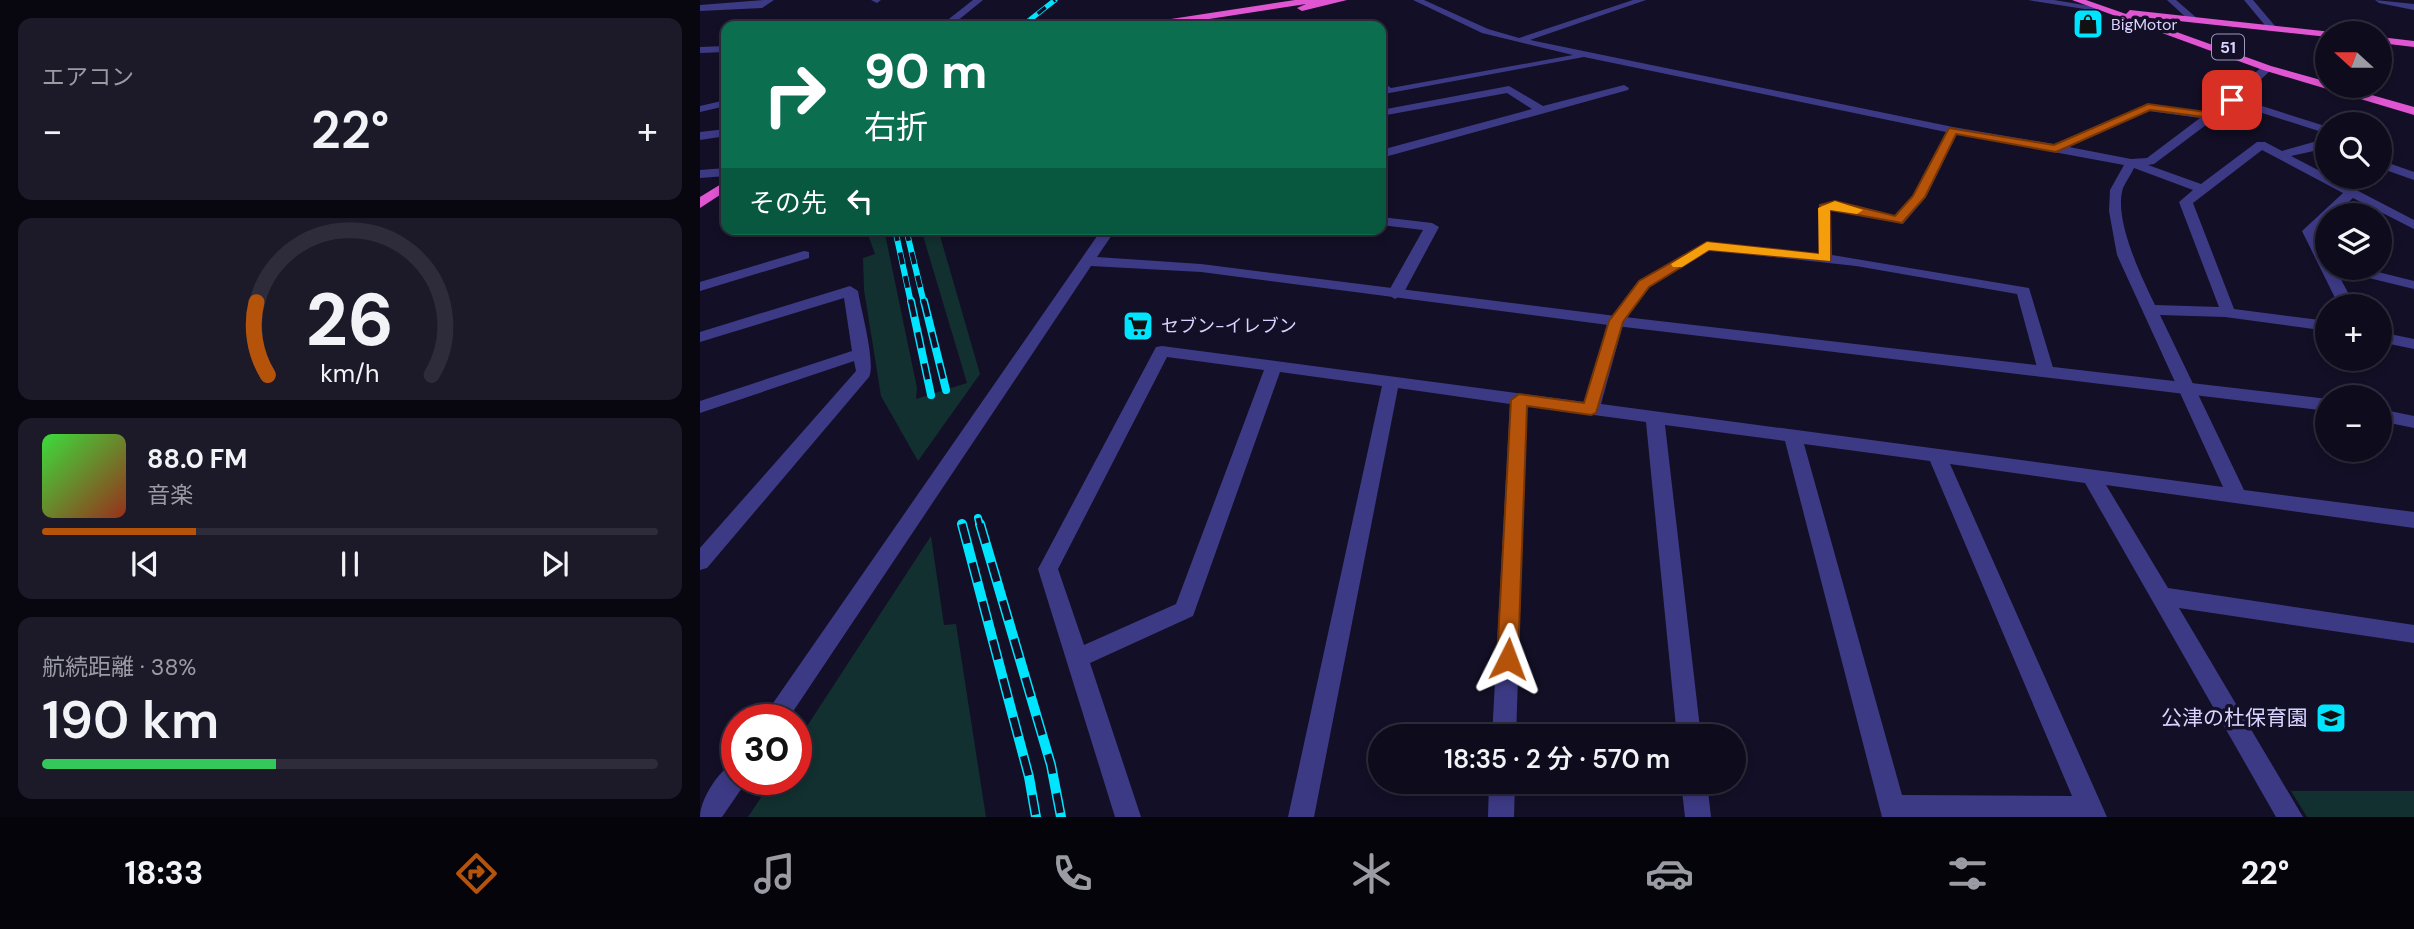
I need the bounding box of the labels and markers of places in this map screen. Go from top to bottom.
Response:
shop icon: BigMotor [2071,7,2105,41]
place label: BigMotor [2111,14,2178,35]
pin [2202,70,2262,130]
supermarket icon: セブン-イレブン [1121,309,1155,343]
place label: セブン-イレブン [1161,314,1297,338]
school or university icon: 公津の杜保育園 [2314,701,2348,735]
place label: 公津の杜保育園 [2161,704,2308,732]

